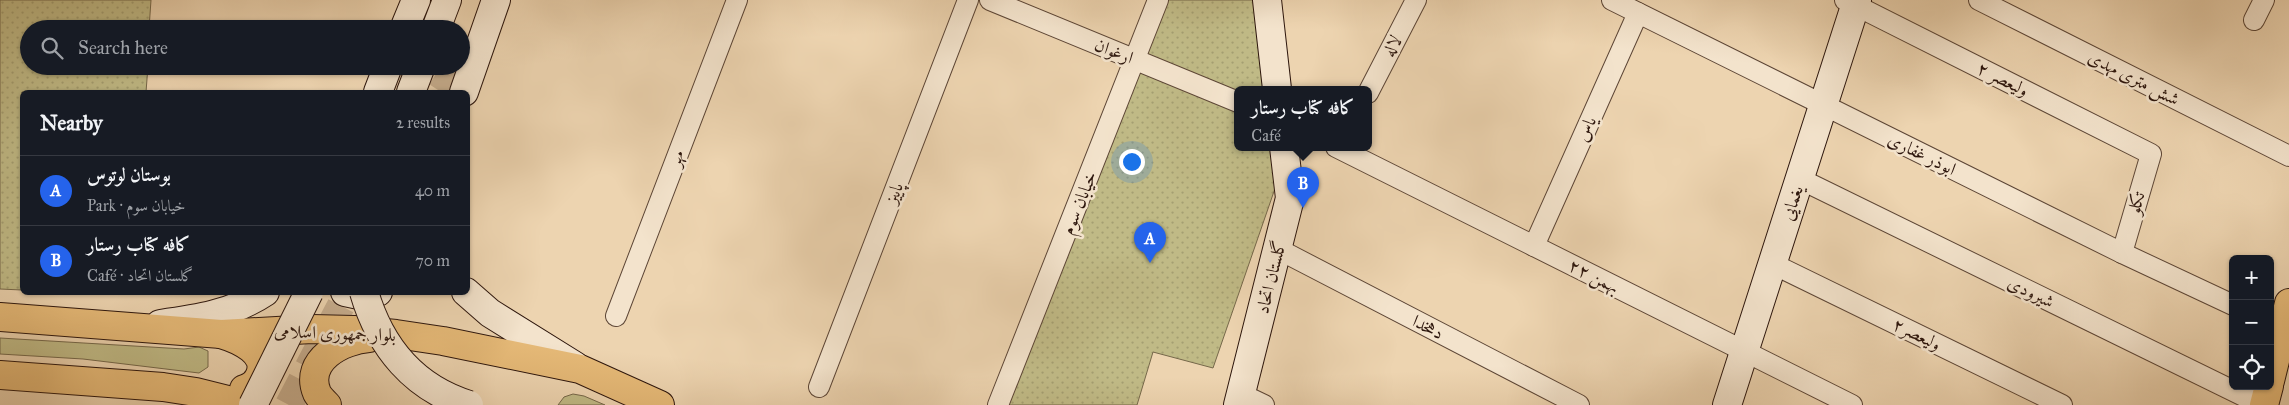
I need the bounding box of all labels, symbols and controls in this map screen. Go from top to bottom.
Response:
search box [20,20,470,75]
street label: لاله [1377,31,1407,61]
street label: ارغوان [1091,33,1137,69]
icon: search [38,34,66,62]
text: Search here [78,36,168,59]
street label: شش متری مهدی [2084,46,2183,111]
street label: ولیعصر ۲ [1973,57,2032,102]
popup [1234,86,1372,151]
text: کافه کتاب رستار [1251,96,1355,119]
text: Nearby [40,110,103,136]
street label: یاس [1571,111,1602,145]
text: 2 results [396,113,450,132]
text: Café [1251,126,1281,145]
street label: ابوذر غفاری [1884,128,1960,180]
street label: مهر [662,147,690,171]
your location [1119,149,1145,175]
text: بوستان لوتوس [87,163,171,186]
pin: B [1287,167,1319,208]
street label: خیابان سوم [1056,168,1106,240]
street label: پاییز [879,178,910,209]
text: A [51,181,61,200]
text: 40 m [415,181,450,200]
street label: یغمایی [1776,181,1809,224]
street label: تکلو [2122,189,2150,219]
text: Park · خیابان سوم [87,196,186,215]
pin: A [1134,222,1166,263]
text: کافه کتاب رستار [87,233,190,256]
street label: گلستان اتحاد [1251,238,1291,316]
text: B [51,251,61,270]
text: 70 m [415,251,450,270]
street label: ۲۲ بهمن [1565,254,1623,299]
map controls [2229,255,2274,390]
button: + [2229,255,2274,300]
text: Café · گلستان اتحاد [87,266,193,285]
street label: شیرودی [2004,271,2058,313]
button: − [2229,300,2274,345]
street label: دهخدا [1409,310,1447,344]
street label: ولیعصر۲ [1889,313,1945,356]
street label: بلوار جمهوری اسلامی [274,320,396,346]
button: locate [2229,345,2274,390]

